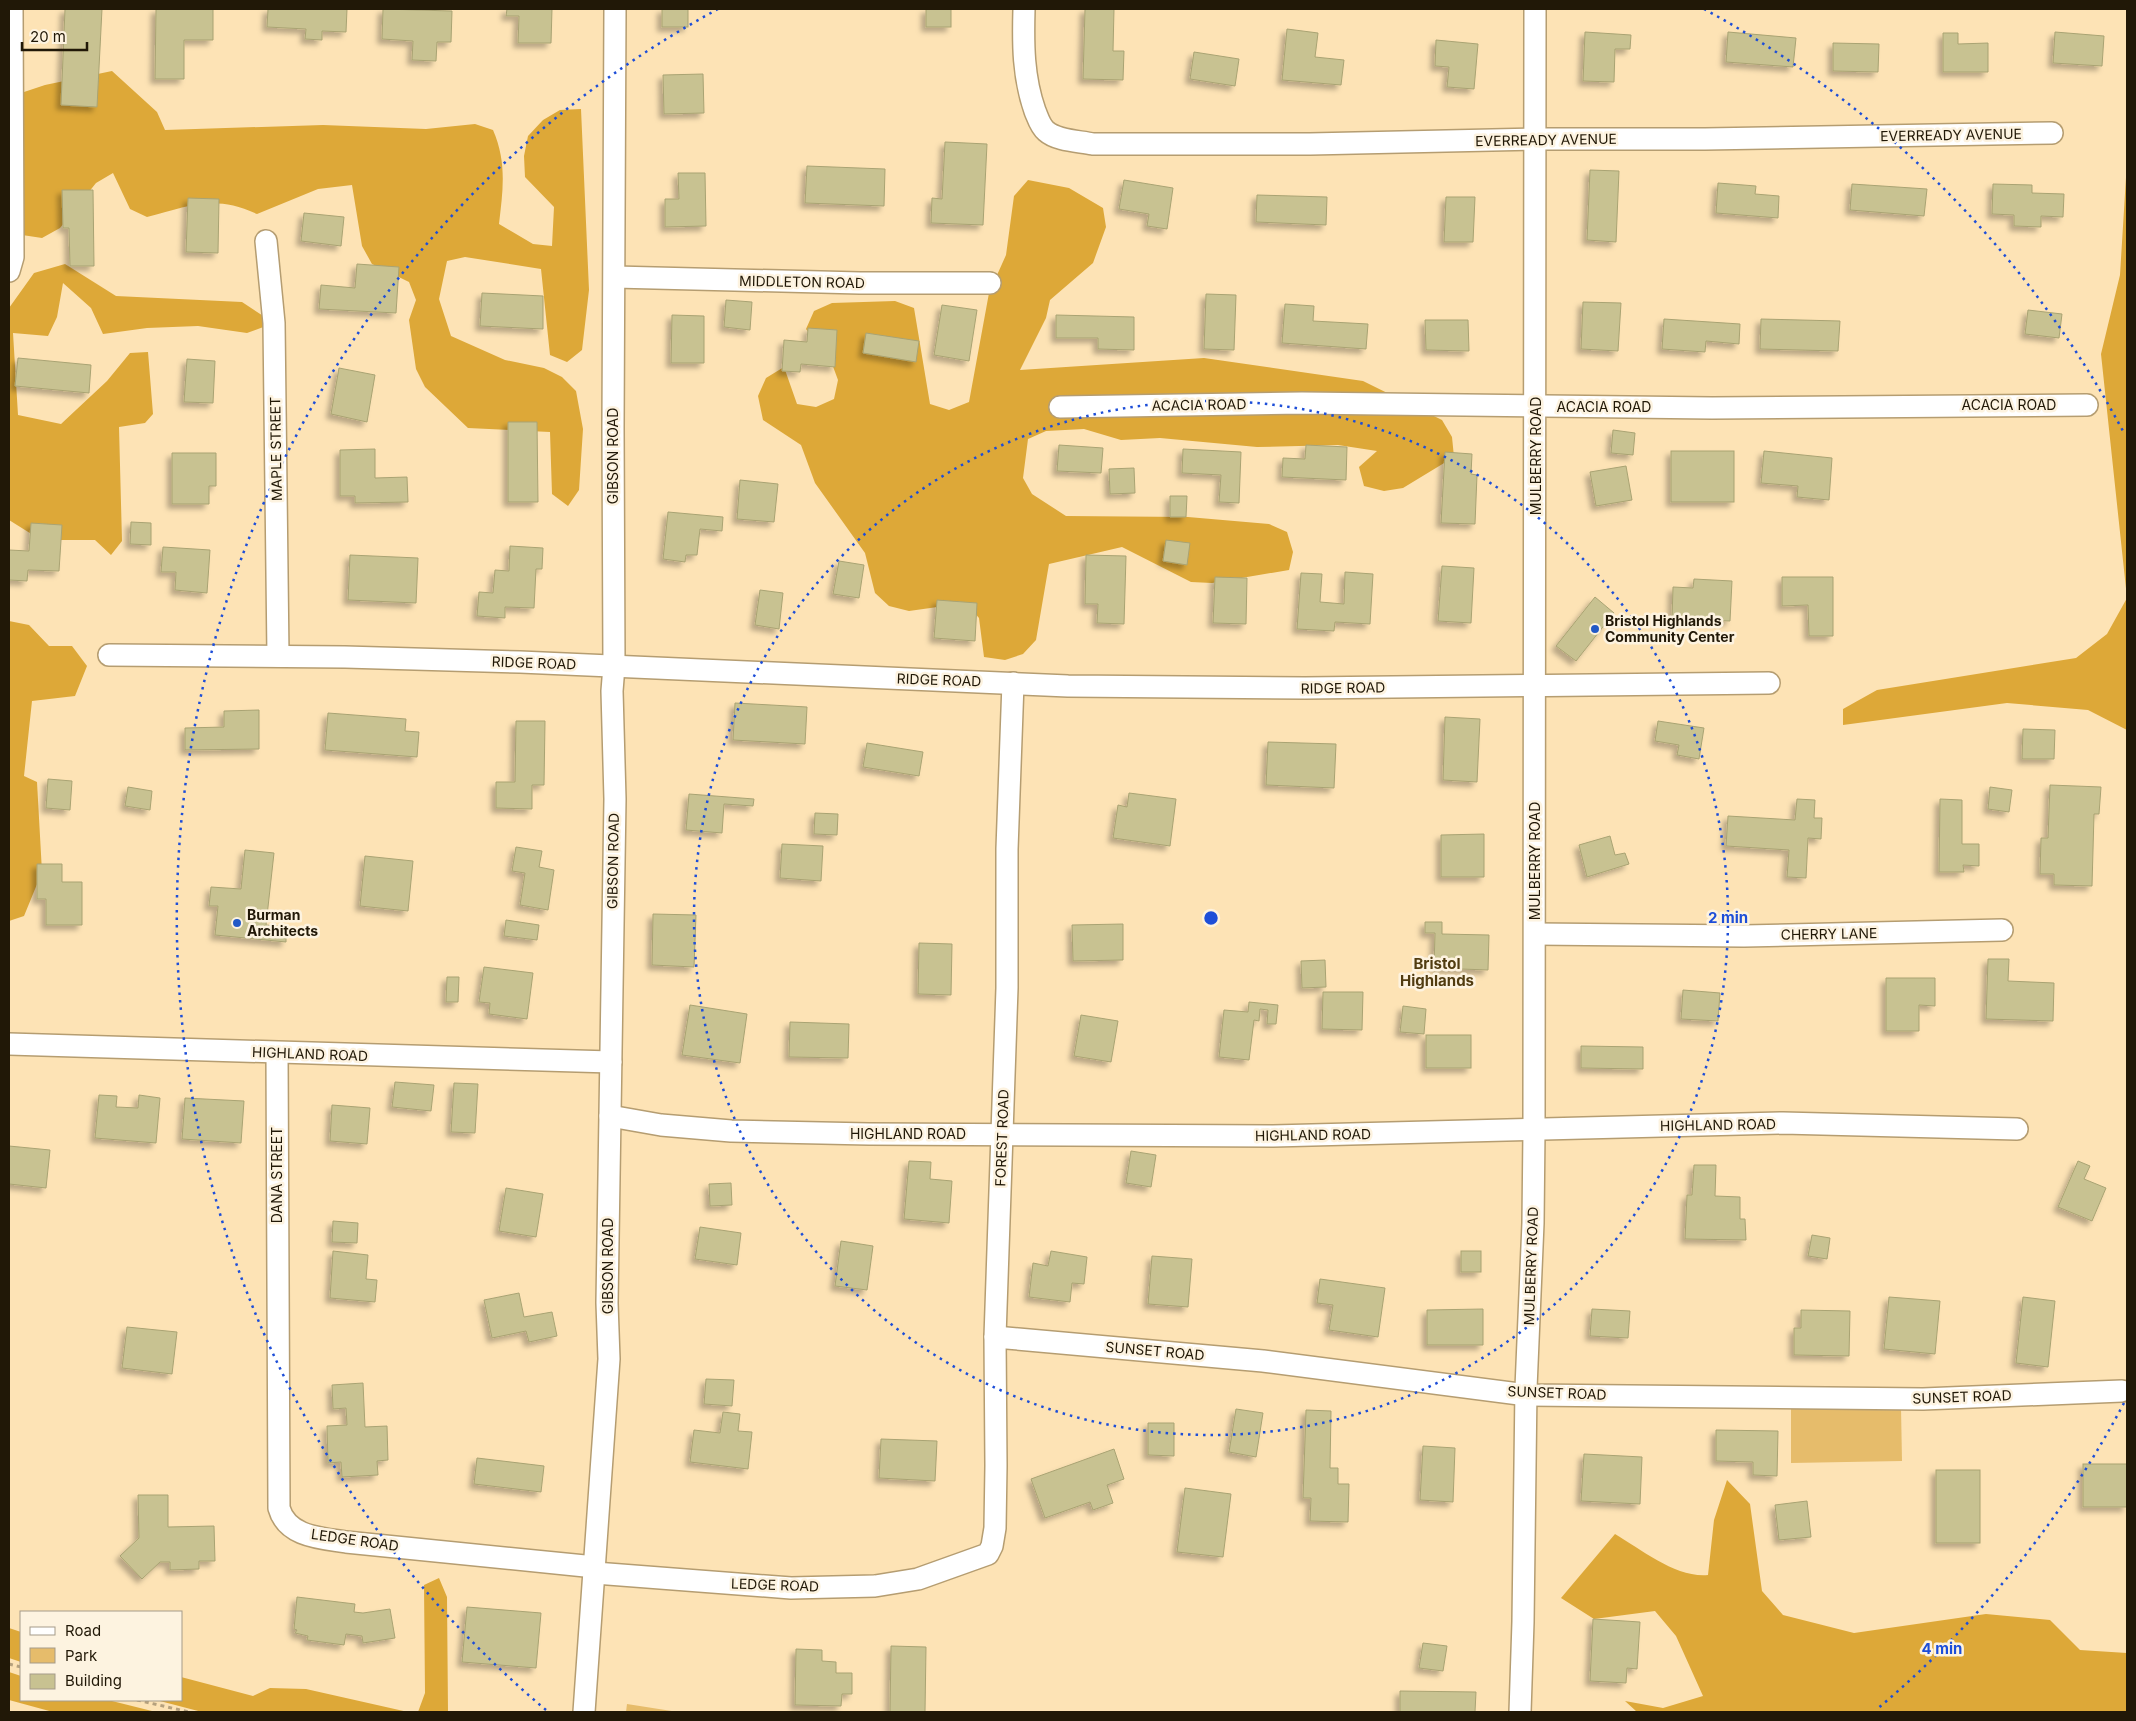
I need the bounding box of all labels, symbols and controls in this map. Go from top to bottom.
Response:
scale bar [22,20,88,52]
text: 20 m [30,27,66,46]
street label: EVERREADY AVENUE [1880,125,2022,144]
street label: EVERREADY AVENUE [1475,130,1617,149]
street label: MIDDLETON ROAD [739,272,865,291]
street label: ACACIA ROAD [1151,395,1247,414]
street label: ACACIA ROAD [1962,396,2056,413]
street label: MAPLE STREET [266,397,285,501]
street label: MULBERRY ROAD [1527,397,1544,515]
street label: ACACIA ROAD [1557,398,1651,415]
street label: GIBSON ROAD [604,408,621,504]
place label: Bristol Highlands Community Center [1605,612,1735,645]
marker: Bristol Highlands Community Center [1589,623,1601,635]
street label: RIDGE ROAD [491,653,577,672]
street label: RIDGE ROAD [896,670,982,689]
street label: RIDGE ROAD [1301,678,1385,697]
street label: MULBERRY ROAD [1526,802,1543,920]
street label: GIBSON ROAD [603,813,622,909]
place label: Burman Architects [247,906,318,939]
text: 2 min [1708,908,1748,927]
centre of rings [1202,909,1220,927]
marker: Burman Architects [231,917,243,929]
street label: CHERRY LANE [1780,924,1877,943]
district label: Bristol Highlands [1400,954,1474,990]
street label: HIGHLAND ROAD [252,1043,368,1064]
street label: FOREST ROAD [991,1089,1012,1187]
street label: HIGHLAND ROAD [1660,1115,1776,1134]
street label: HIGHLAND ROAD [850,1125,966,1142]
street label: HIGHLAND ROAD [1255,1125,1371,1144]
street label: DANA STREET [268,1127,285,1223]
street label: MULBERRY ROAD [1520,1206,1541,1326]
street label: GIBSON ROAD [599,1218,616,1314]
street label: SUNSET ROAD [1105,1338,1205,1363]
street label: SUNSET ROAD [1507,1382,1607,1403]
street label: SUNSET ROAD [1912,1386,2012,1407]
street label: LEDGE ROAD [310,1525,400,1554]
street label: LEDGE ROAD [731,1574,819,1595]
legend [20,1611,182,1701]
text: Road [65,1621,101,1640]
text: 4 min [1922,1639,1962,1658]
text: Park [65,1646,98,1665]
text: Building [65,1671,122,1690]

